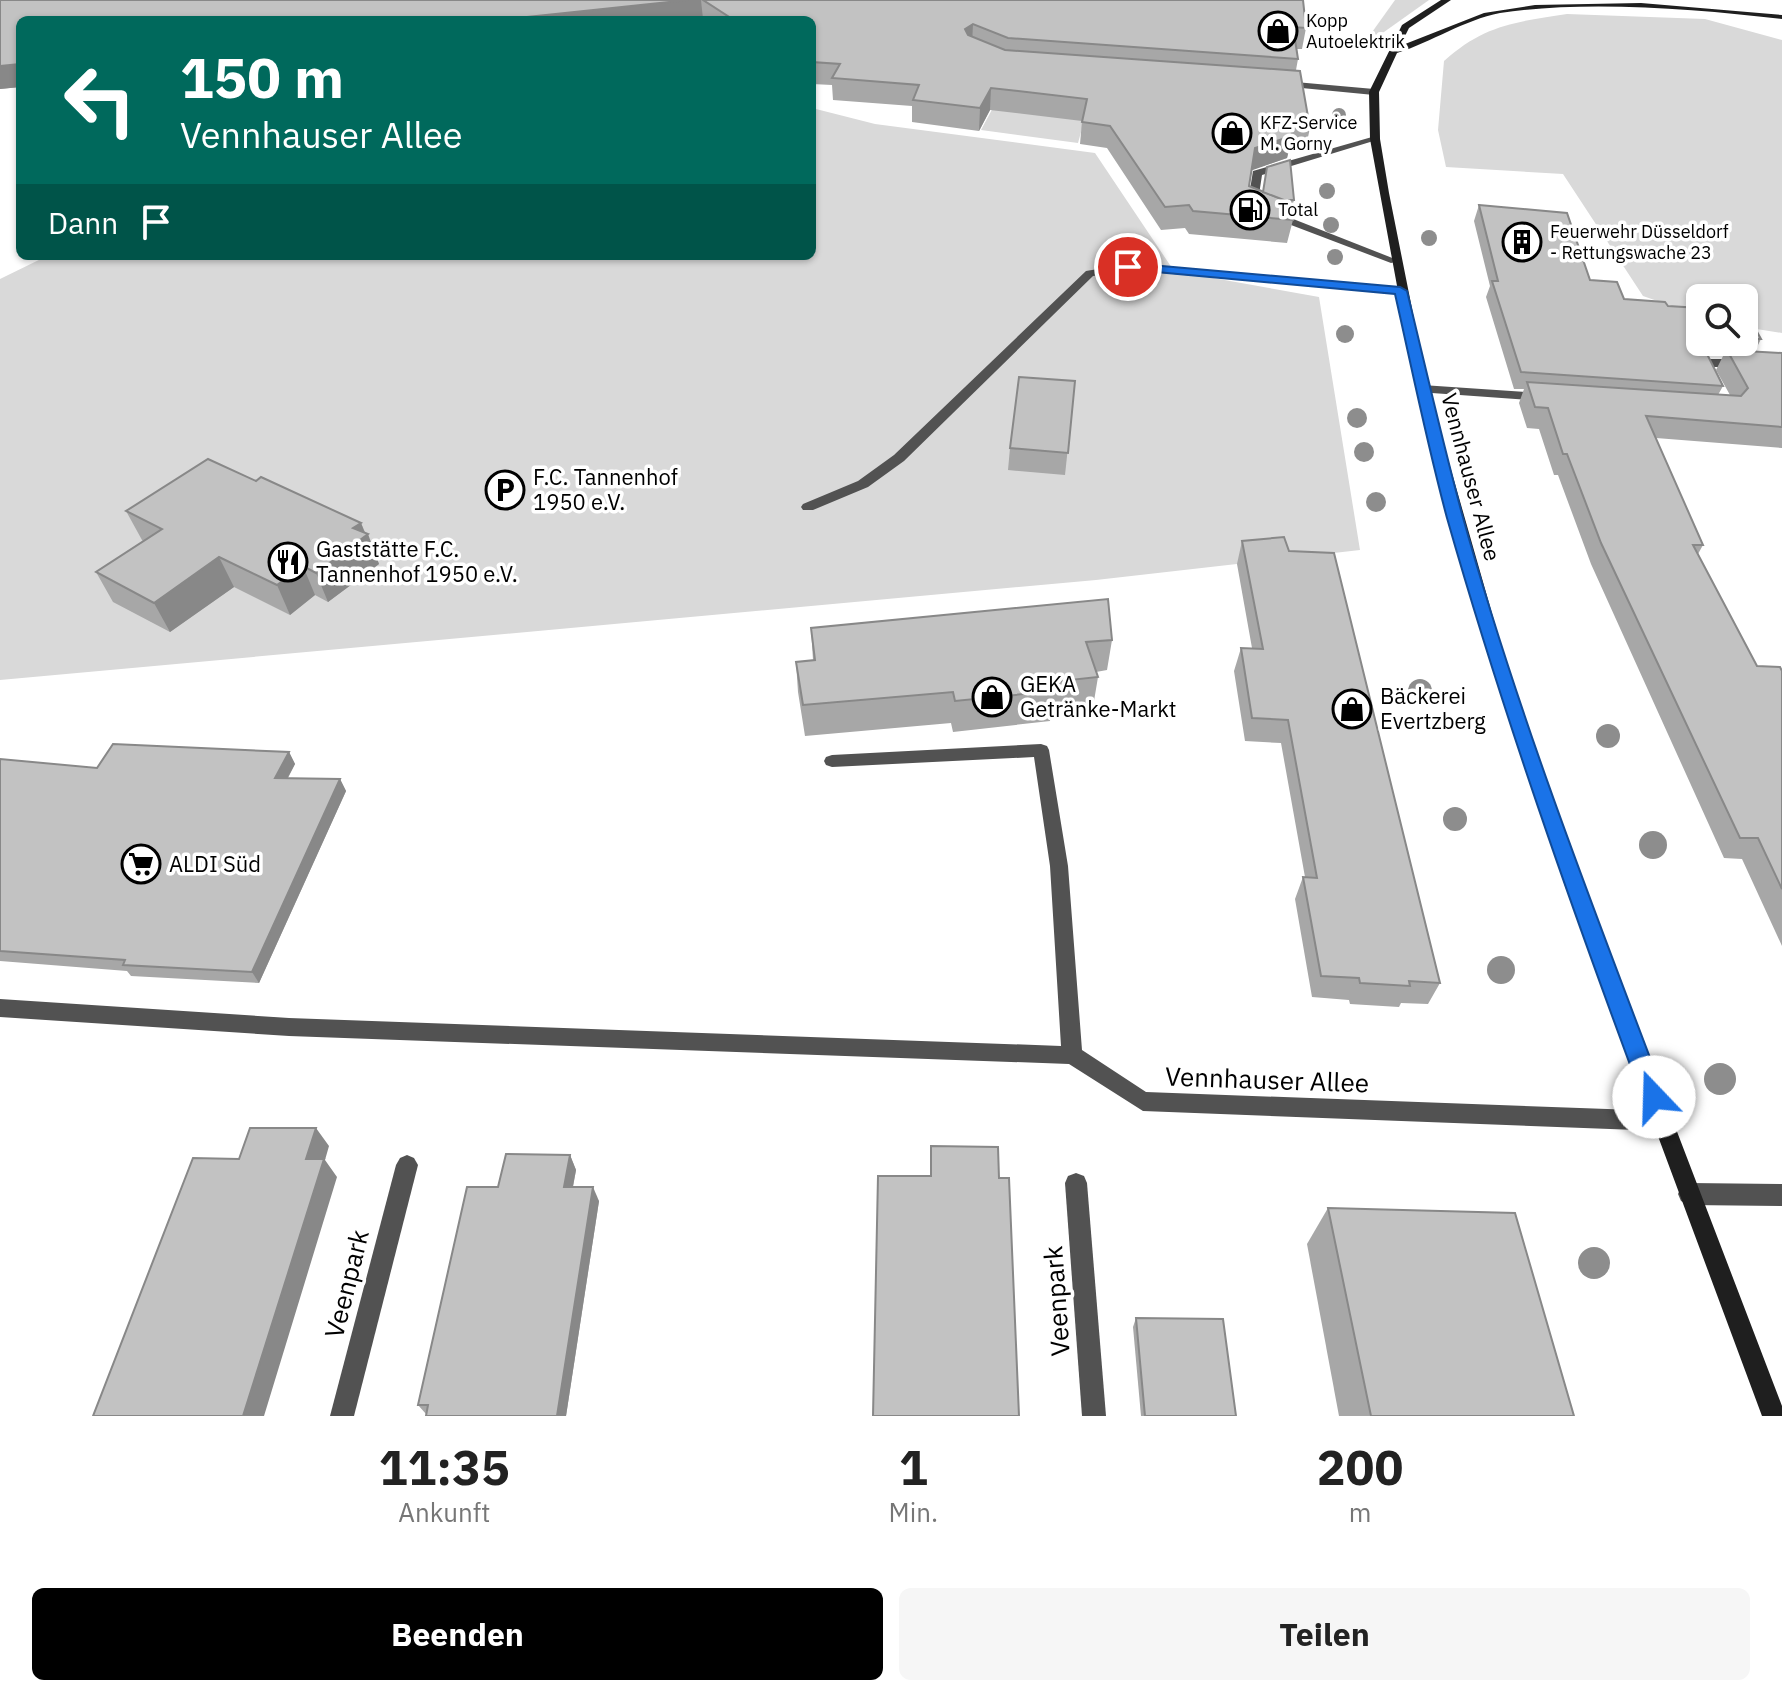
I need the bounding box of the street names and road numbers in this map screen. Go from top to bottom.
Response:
street label: Vennhauser Allee [1435,390,1508,564]
street label: Vennhauser Allee [1164,1058,1370,1100]
street label: Veenpark [316,1226,376,1342]
street label: Veenpark [1035,1244,1077,1357]

